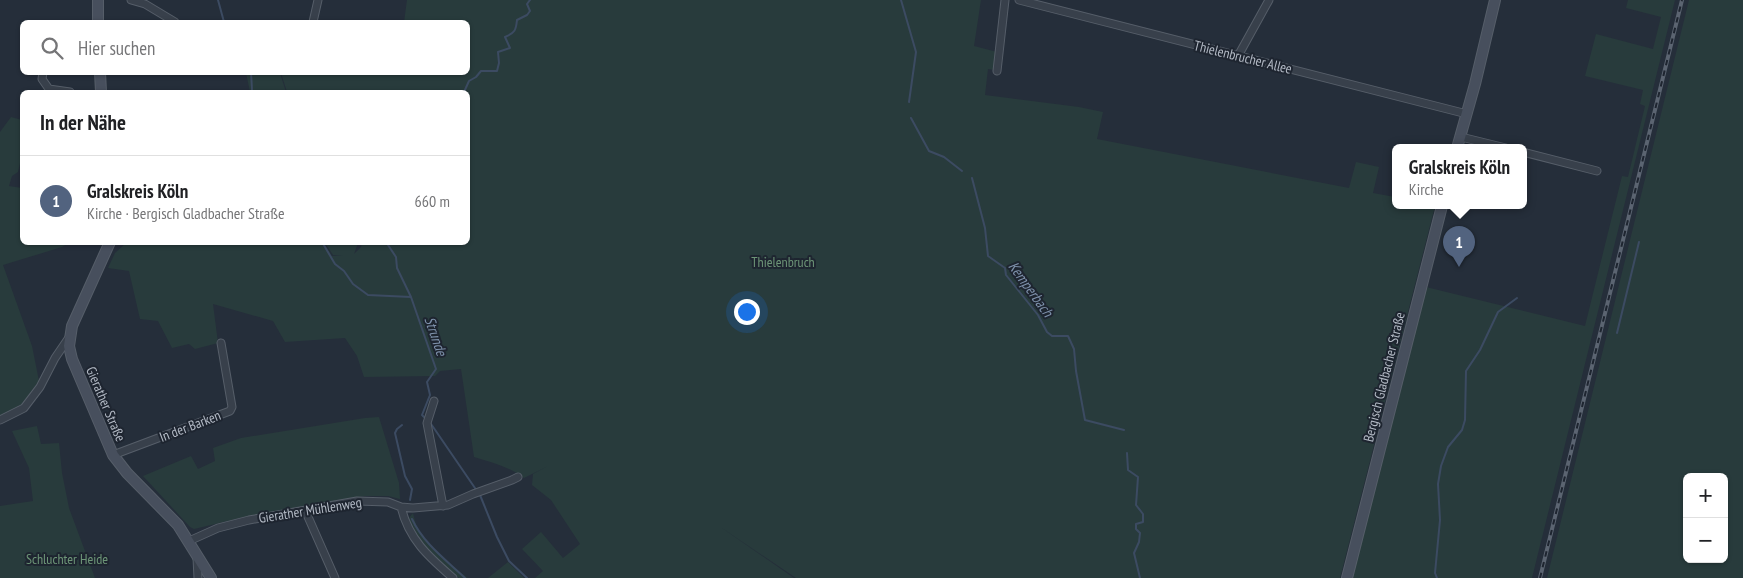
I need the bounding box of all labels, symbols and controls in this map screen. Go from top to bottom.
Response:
search box [20,20,470,75]
icon: search [38,34,66,62]
text: Hier suchen [78,36,155,60]
street label: Thielenbrucher Allee [1192,36,1294,78]
text: In der Nähe [40,109,126,136]
popup [1392,144,1527,209]
text: Gralskreis Köln [1409,155,1510,179]
text: Gralskreis Köln [87,179,188,203]
text: Kirche [1409,179,1444,199]
text: 1 [52,191,60,211]
text: 660 m [415,191,450,211]
text: Kirche · Bergisch Gladbacher Straße [87,203,285,223]
pin: 1 [1443,226,1475,267]
park label: Thielenbruch [751,253,815,271]
water label: Kemperbach [1004,258,1058,322]
your location [734,299,760,325]
street label: Bergisch Gladbacher Straße [1359,310,1409,444]
water label: Strunde [420,314,452,359]
street label: Gierather Straße [82,364,130,444]
street label: In der Barken [157,406,223,446]
map controls [1683,473,1728,563]
button: + [1683,473,1728,518]
street label: Gierather Mühlenweg [257,493,363,527]
button: − [1683,518,1728,563]
park label: Schluchter Heide [26,550,108,568]

